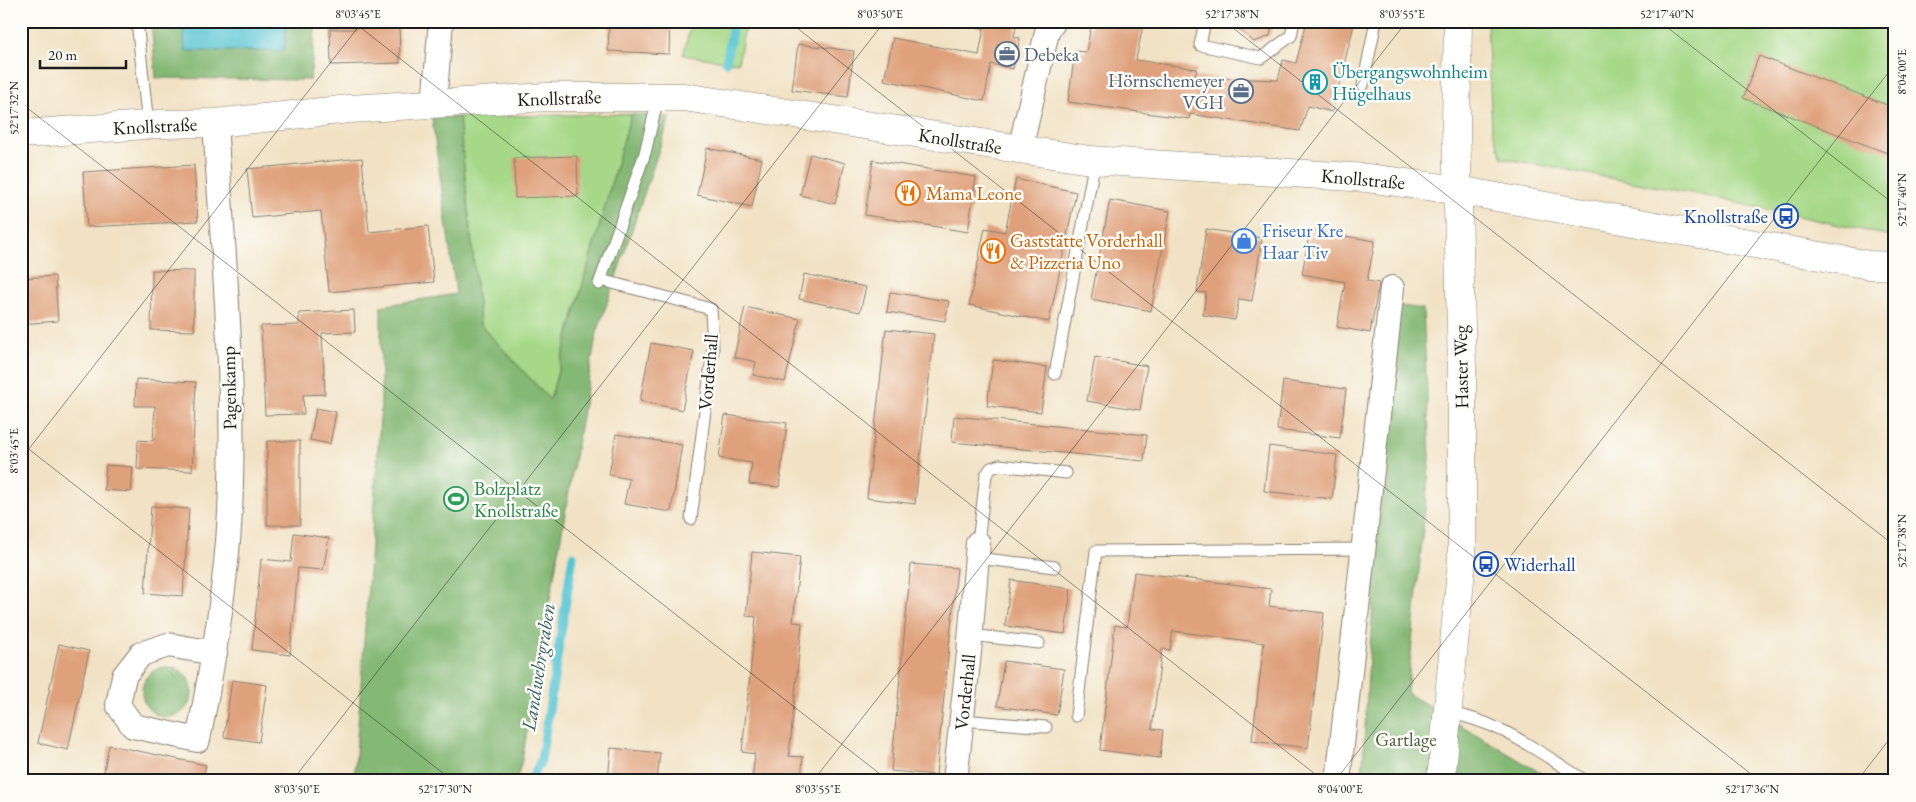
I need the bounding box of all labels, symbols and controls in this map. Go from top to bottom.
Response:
text: 8°03'45"E [335,6,381,22]
text: 8°03'50"E [857,6,903,22]
text: 52°17'38"N [1205,6,1259,22]
text: 8°03'55"E [1379,6,1425,22]
text: 52°17'40"N [1640,6,1694,22]
scale bar [40,38,126,70]
office icon: Debeka [994,41,1020,67]
place label: Debeka [1024,42,1080,67]
text: 20 m [48,45,77,64]
text: 8°04'00"E [1894,49,1910,95]
place label: Übergangswohnheim Hügelhaus [1332,59,1488,106]
place label: Hörnschemeyer VGH [1108,68,1225,115]
building icon: Übergangswohnheim Hügelhaus [1302,69,1328,95]
office icon: Hörnschemeyer VGH [1228,78,1254,104]
text: 52°17'32"N [6,81,22,135]
street label: Knollstraße [516,84,602,112]
street label: Knollstraße [112,111,198,141]
street label: Knollstraße [916,122,1004,160]
street label: Knollstraße [1320,163,1406,195]
text: 52°17'40"N [1894,173,1910,227]
restaurant icon: Mama Leone [895,180,921,206]
place label: Mama Leone [926,181,1022,206]
bus stop icon: Knollstraße [1773,203,1799,229]
place label: Knollstraße [1684,204,1768,229]
place label: Friseur Kre Haar Tiv [1262,218,1343,265]
place label: Gaststätte Vorderhall & Pizzeria Uno [1010,228,1163,275]
shop icon: Friseur Kre Haar Tiv [1231,228,1257,254]
restaurant icon: Gaststätte Vorderhall & Pizzeria Uno [980,238,1006,264]
street label: Haster Weg [1448,324,1474,409]
street label: Vorderhall [692,332,724,411]
street label: Pagenkamp [216,346,242,430]
text: 8°03'45"E [6,428,22,474]
place label: Bolzplatz Knollstraße [474,476,558,523]
sports icon: Bolzplatz Knollstraße [443,486,469,512]
text: 52°17'38"N [1894,514,1910,568]
bus stop icon: Widerhall [1473,551,1499,577]
place label: Widerhall [1504,552,1576,577]
water label: Landwehrgraben [515,601,561,734]
street label: Vorderhall [949,652,981,731]
park label: Gartlage [1375,727,1437,752]
text: 8°03'50"E [274,781,320,797]
text: 52°17'30"N [418,781,472,797]
text: 8°03'55"E [795,781,841,797]
text: 8°04'00"E [1317,781,1363,797]
text: 52°17'36"N [1725,781,1779,797]

